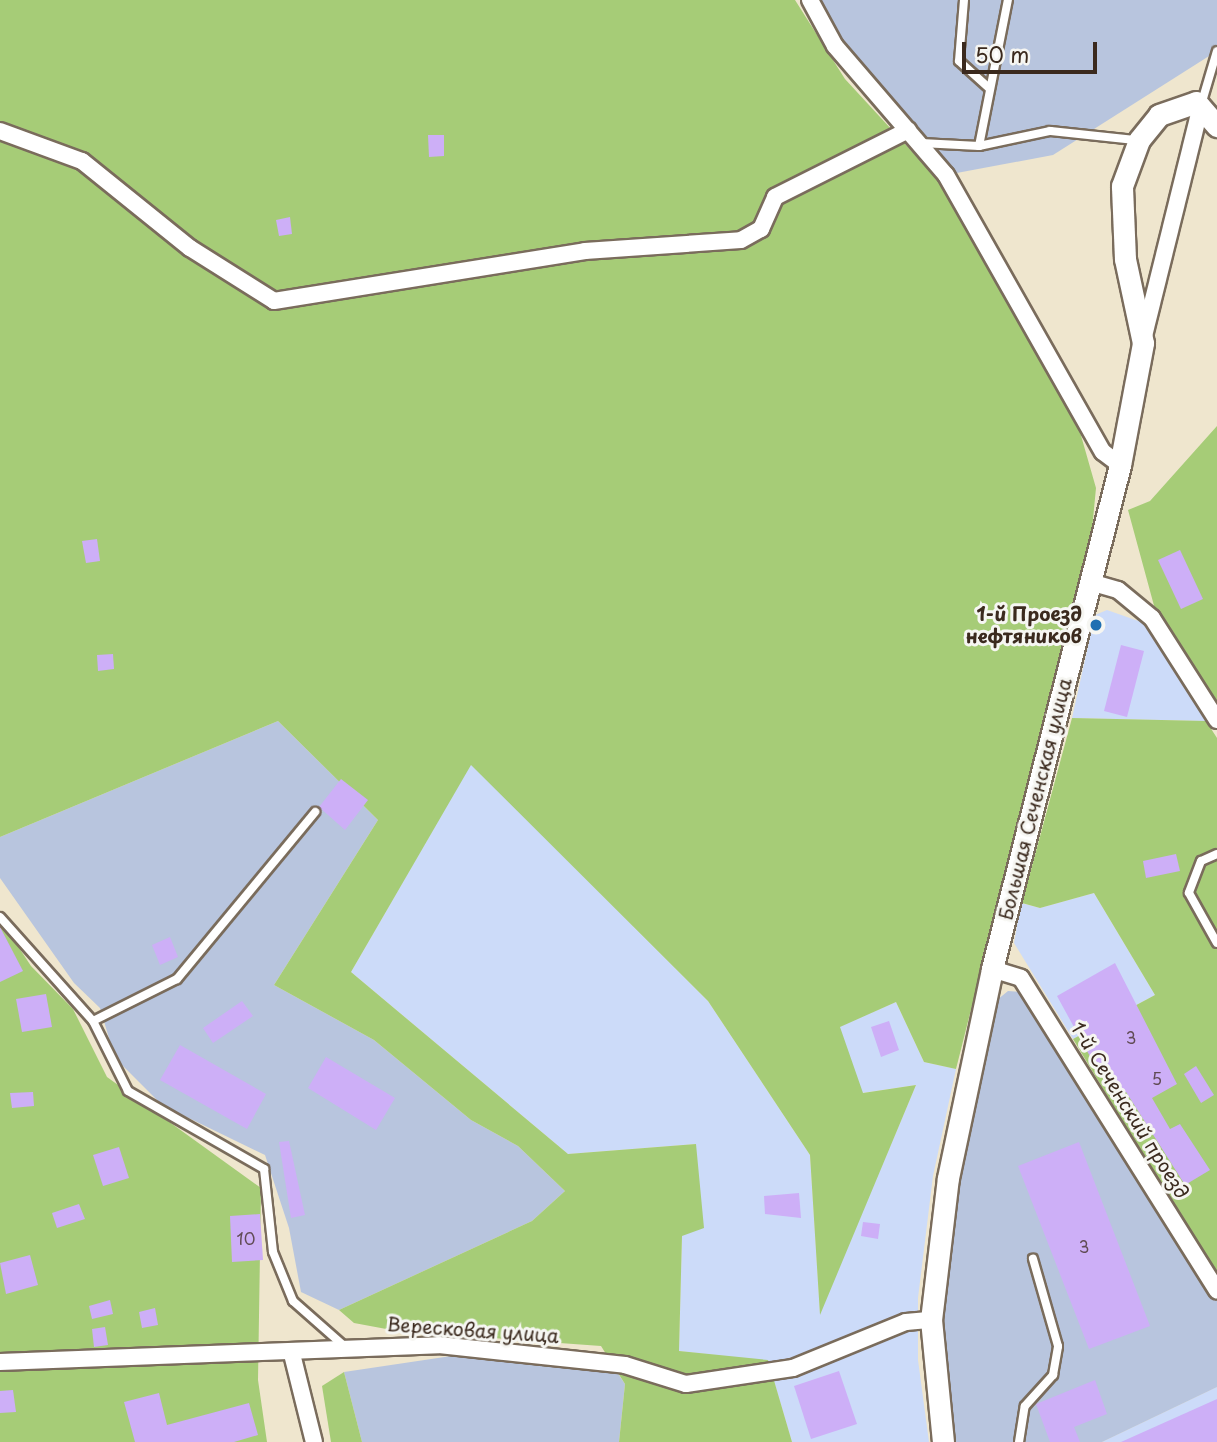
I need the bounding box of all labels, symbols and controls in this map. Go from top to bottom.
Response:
scale bar [965,28,1100,72]
text: 50 m [975,38,1029,70]
place label: 1-й Проезд нефтяников [966,603,1082,647]
marker: 1-й Проезд нефтяников [1088,617,1104,633]
street label: Большая Сеченская улица [994,675,1076,923]
street label: 1-й Сеченский проезд [1066,1017,1194,1203]
house number: 3 [1126,1027,1136,1047]
house number: 5 [1152,1068,1162,1088]
house number: 10 [237,1228,255,1248]
house number: 3 [1079,1236,1089,1256]
street label: Вересковая улица [386,1313,560,1347]

